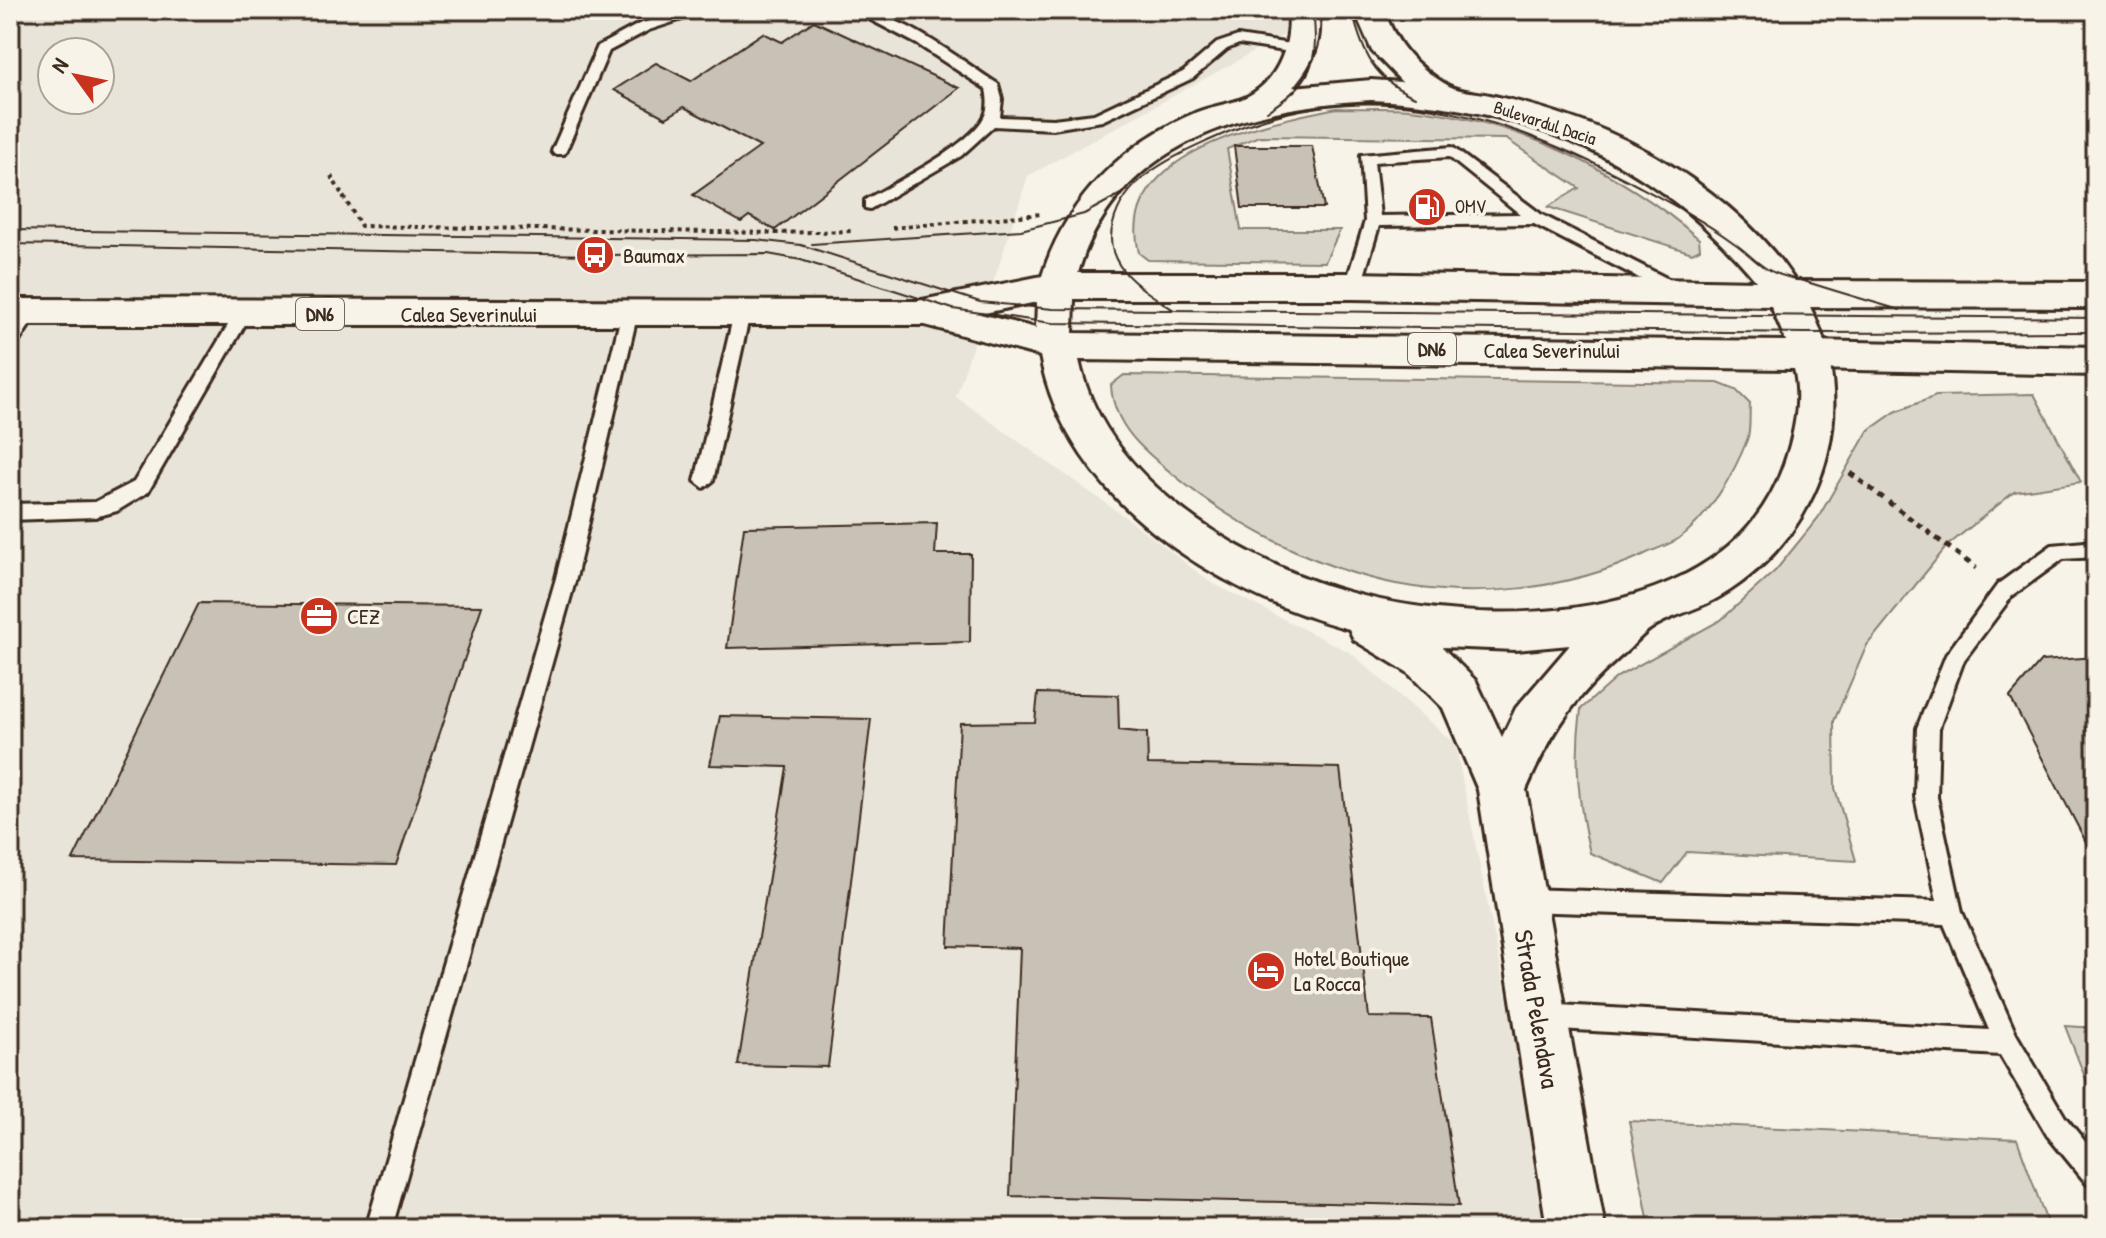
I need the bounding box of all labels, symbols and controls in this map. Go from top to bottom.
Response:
north arrow [36,36,116,116]
text: N [43,52,75,78]
street label: Bulevardul Dacia [1491,94,1600,151]
fuel station icon: OMV [1406,186,1448,228]
place label: OMV [1455,194,1487,219]
bus stop icon: Baumax [574,234,616,276]
place label: Baumax [623,240,685,270]
road number: DN6 [296,298,344,330]
street label: Calea Severinului [400,299,538,329]
road number: DN6 [1408,333,1456,365]
street label: Calea Severinului [1483,335,1621,365]
office icon: CEZ [298,595,340,637]
place label: CEZ [347,601,380,631]
street label: Strada Pelendava [1506,927,1569,1091]
place label: Hotel Boutique La Rocca [1294,943,1410,998]
hotel icon: Hotel Boutique La Rocca [1245,950,1287,992]

